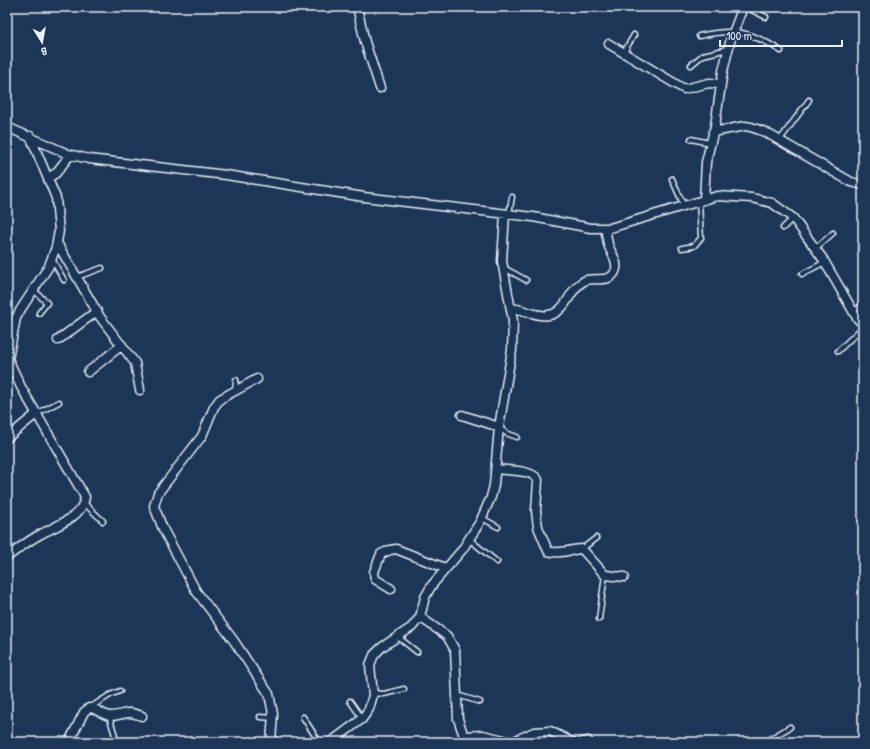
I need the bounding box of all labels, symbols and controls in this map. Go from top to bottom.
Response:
north arrow [22,22,62,62]
scale bar [720,22,842,48]
text: 100 m [726,27,752,44]
text: B [39,44,48,59]

